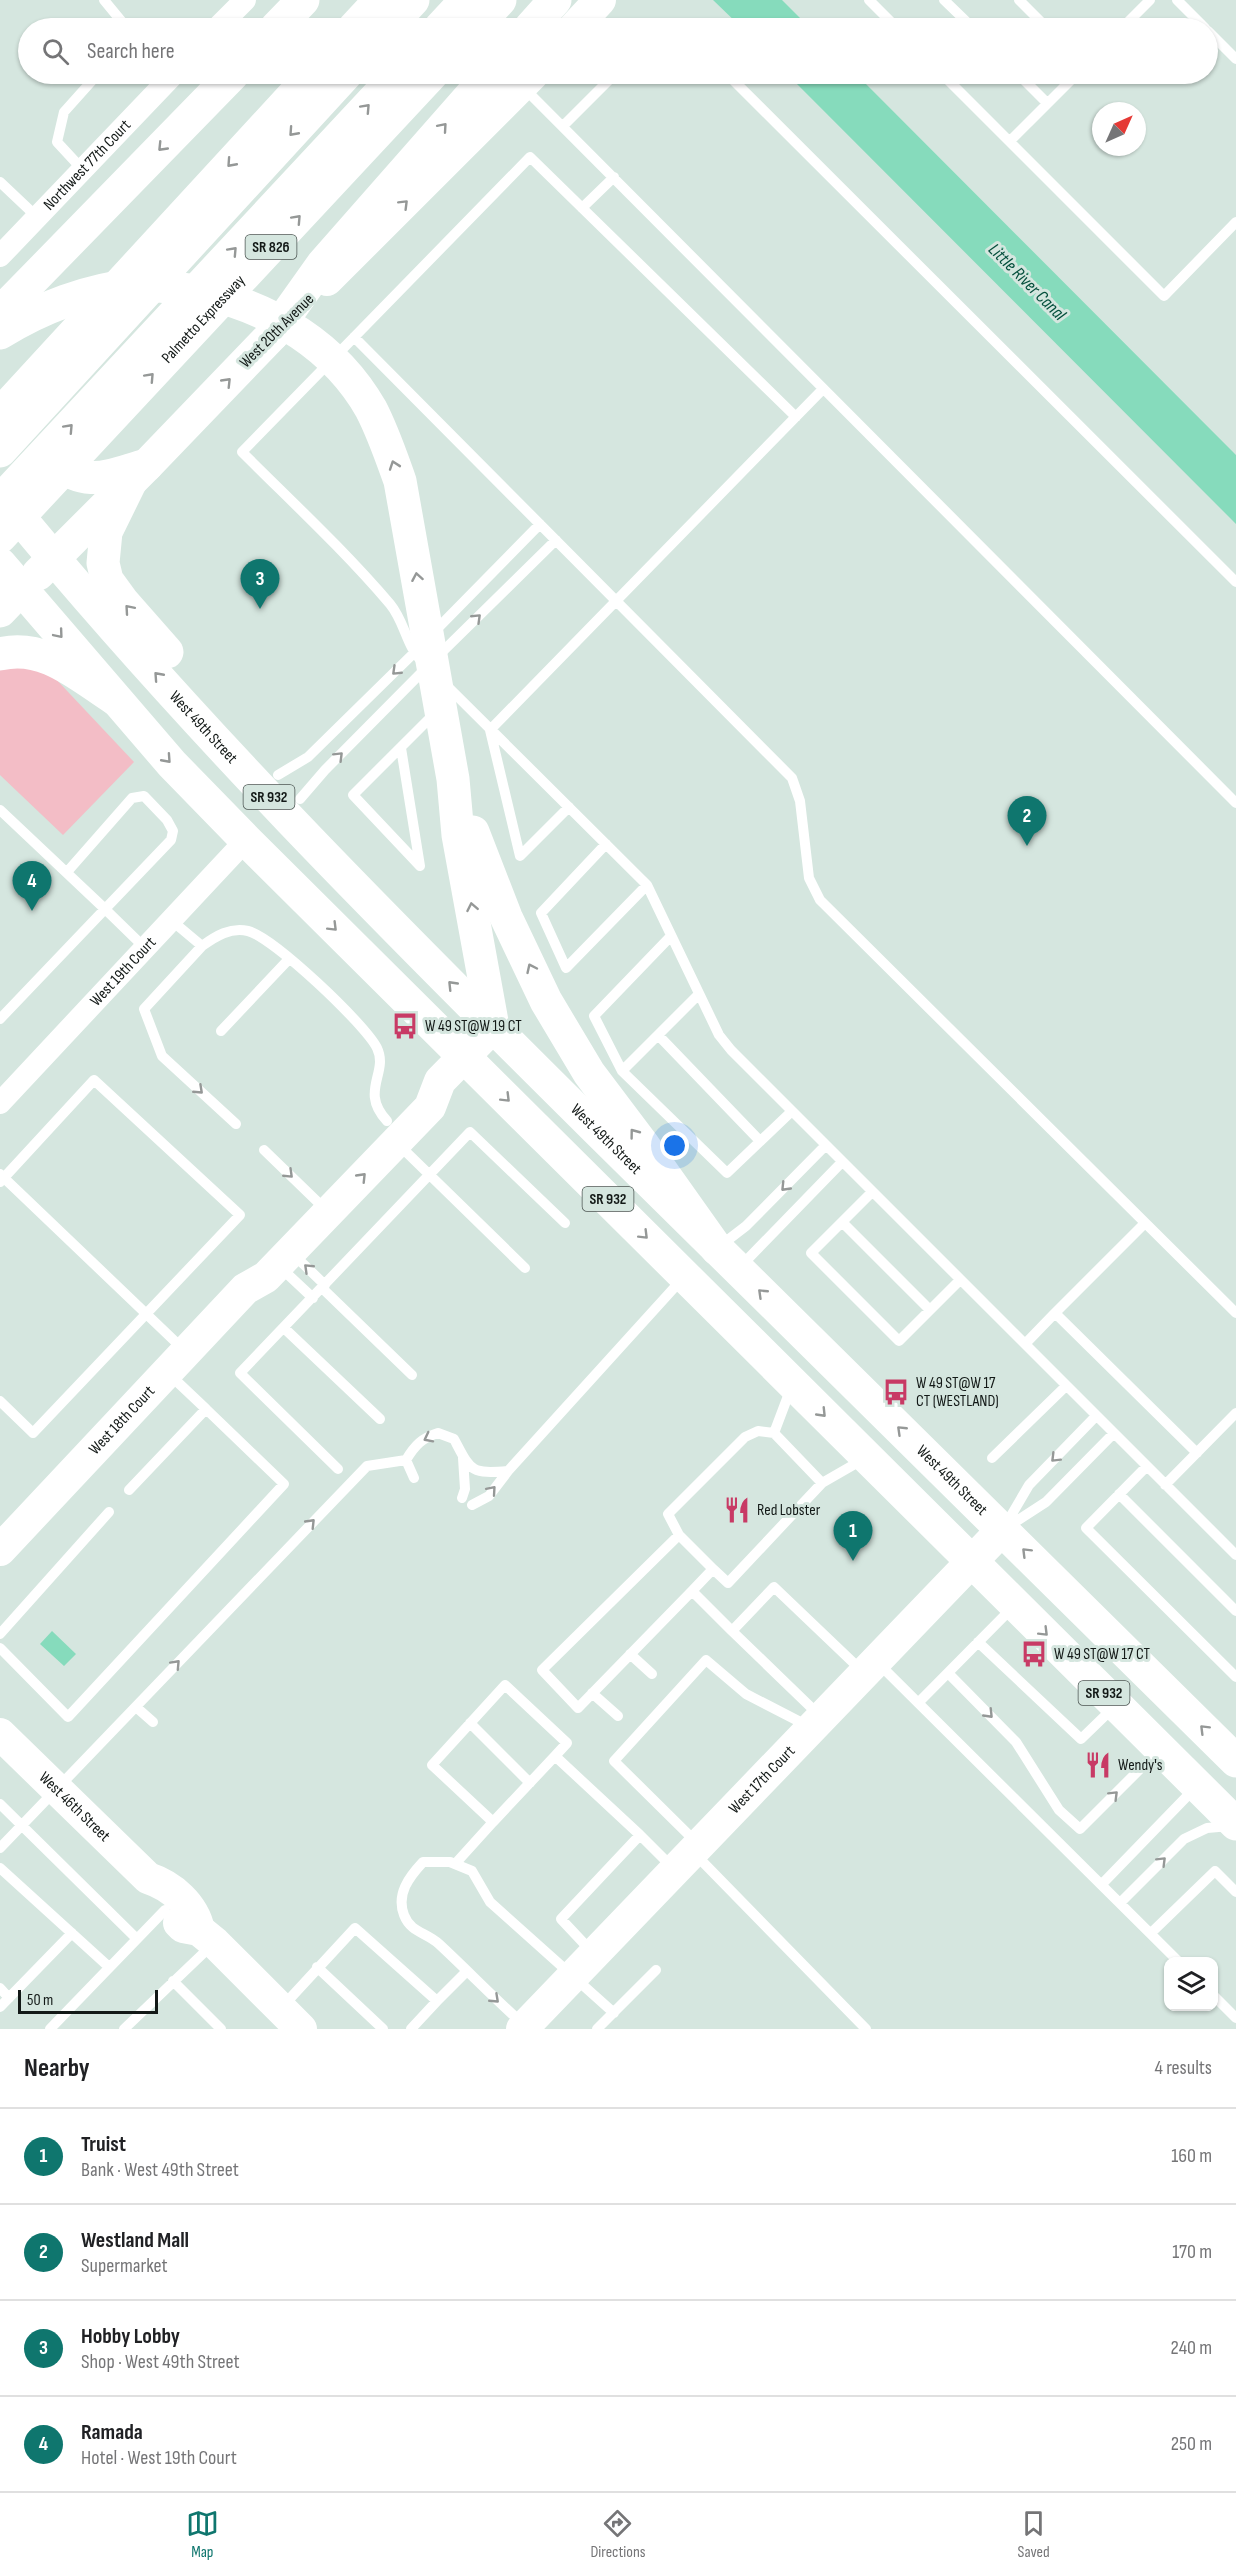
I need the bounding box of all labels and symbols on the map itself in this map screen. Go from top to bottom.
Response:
north arrow [1092,102,1146,156]
one-way arrow [359,104,370,115]
street label: Northwest 77th Court [39,116,135,214]
one-way arrow [436,123,447,134]
one-way arrow [289,126,300,136]
one-way arrow [158,140,169,150]
one-way arrow [227,156,238,167]
one-way arrow [396,200,407,211]
one-way arrow [289,215,300,226]
road number: SR 826 [246,235,296,259]
water label: Little River Canal [984,239,1070,325]
one-way arrow [226,247,237,258]
street label: Palmetto Expressway [158,271,249,367]
street label: West 20th Avenue [236,290,318,372]
one-way arrow [142,374,153,385]
one-way arrow [219,378,230,389]
one-way arrow [62,424,73,434]
one-way arrow [389,460,402,471]
pin: 3 [240,560,280,609]
one-way arrow [411,572,424,582]
one-way arrow [126,605,137,616]
one-way arrow [469,615,480,626]
one-way arrow [52,627,63,638]
one-way arrow [392,663,403,674]
one-way arrow [154,673,165,683]
street label: West 49th Street [165,687,242,767]
one-way arrow [160,752,171,763]
one-way arrow [331,752,342,763]
road number: SR 932 [244,785,294,809]
pin: 2 [1008,796,1046,846]
pin: 4 [12,862,51,911]
one-way arrow [466,902,479,912]
one-way arrow [327,920,337,931]
street label: West 19th Court [86,933,160,1010]
one-way arrow [526,964,538,975]
one-way arrow [448,981,459,992]
bus stop icon: W 49 ST@W 19 CT [390,1011,420,1041]
place label: W 49 ST@W 19 CT [425,1017,522,1036]
one-way arrow [193,1083,203,1094]
one-way arrow [498,1091,509,1102]
street label: West 49th Street [567,1100,645,1178]
one-way arrow [631,1128,642,1139]
your location [660,1131,689,1160]
one-way arrow [282,1167,292,1178]
one-way arrow [355,1173,366,1184]
one-way arrow [781,1179,792,1190]
road number: SR 932 [582,1187,634,1211]
one-way arrow [637,1228,648,1239]
one-way arrow [304,1264,314,1275]
one-way arrow [759,1289,769,1300]
place label: W 49 ST@W 17 CT (WESTLAND) [916,1374,999,1411]
bus stop icon: W 49 ST@W 17 CT (WESTLAND) [881,1377,911,1407]
street label: West 18th Court [85,1382,159,1459]
one-way arrow [815,1406,826,1416]
one-way arrow [898,1426,909,1437]
one-way arrow [423,1430,434,1442]
street label: West 49th Street [913,1441,992,1519]
one-way arrow [1052,1450,1063,1461]
one-way arrow [485,1487,496,1497]
restaurant icon: Red Lobster [722,1495,752,1525]
place label: Red Lobster [757,1501,821,1520]
pin: 1 [834,1512,872,1561]
one-way arrow [303,1519,314,1530]
one-way arrow [1022,1549,1033,1559]
one-way arrow [1036,1625,1047,1636]
bus stop icon: W 49 ST@W 17 CT [1019,1639,1049,1669]
place label: W 49 ST@W 17 CT [1054,1645,1151,1664]
one-way arrow [169,1661,180,1671]
road number: SR 932 [1078,1681,1130,1705]
one-way arrow [982,1707,993,1718]
one-way arrow [1200,1726,1211,1737]
street label: West 17th Court [725,1742,799,1818]
restaurant icon: Wendy's [1083,1750,1113,1780]
place label: Wendy's [1118,1756,1163,1775]
street label: West 46th Street [35,1768,114,1845]
one-way arrow [1106,1792,1117,1803]
one-way arrow [1155,1857,1166,1868]
scale bar [18,1987,158,2014]
one-way arrow [489,1992,499,2003]

